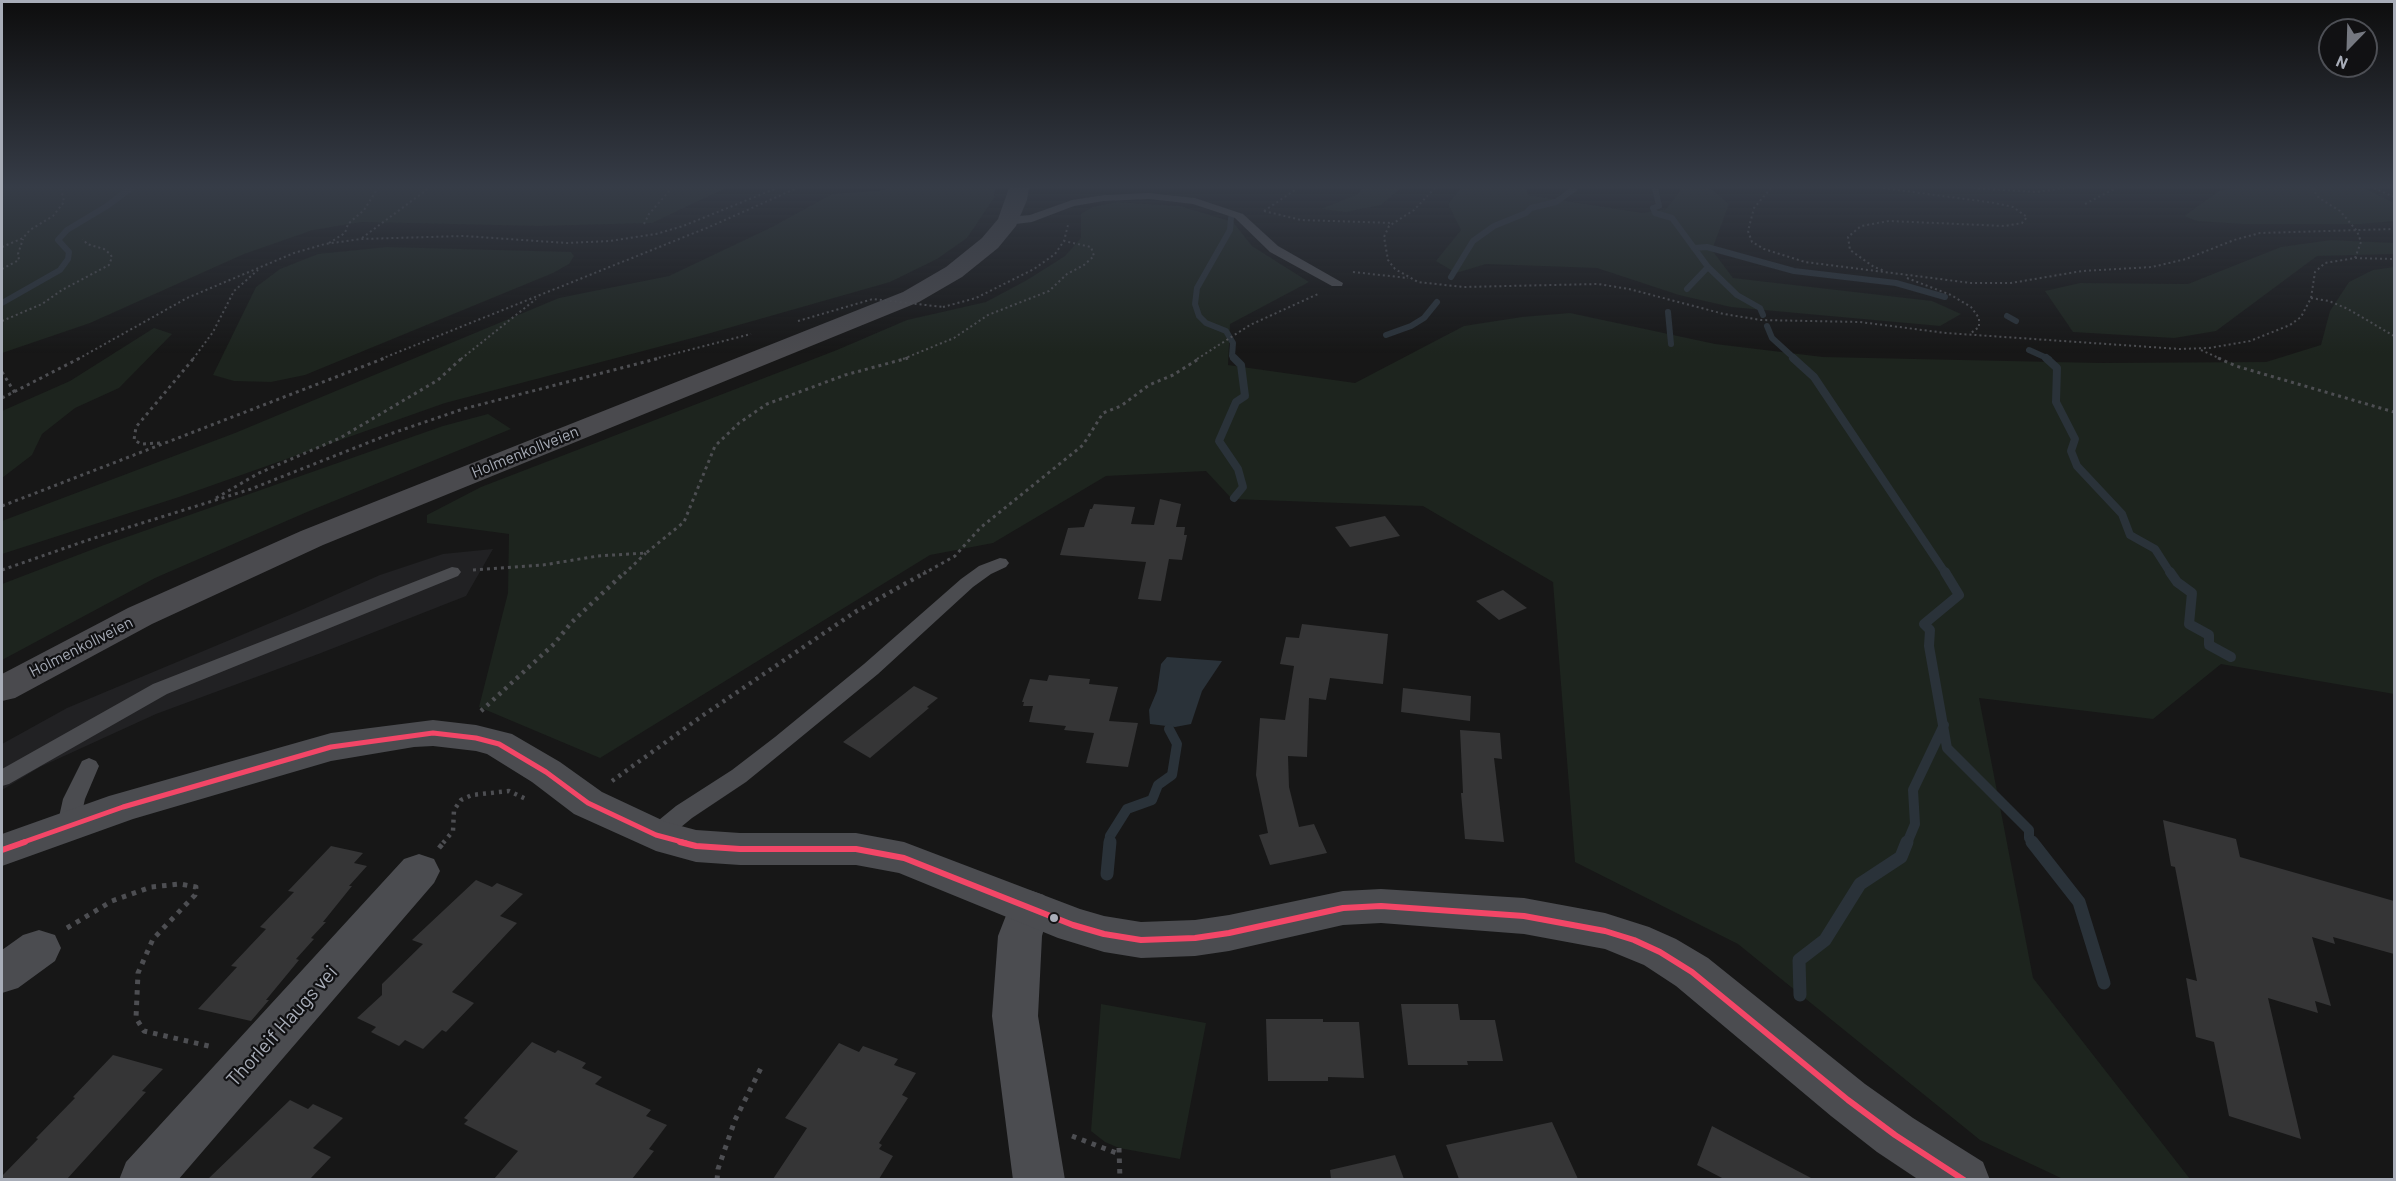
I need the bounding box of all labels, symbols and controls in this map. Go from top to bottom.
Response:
north arrow [2318,18,2378,78]
text: N [2333,52,2350,74]
street label: Holmenkollveien [469,422,581,482]
street label: Holmenkollveien [26,613,136,681]
unlabelled marker [1048,912,1060,924]
street label: Thorleif Haugs vei [221,960,343,1092]

